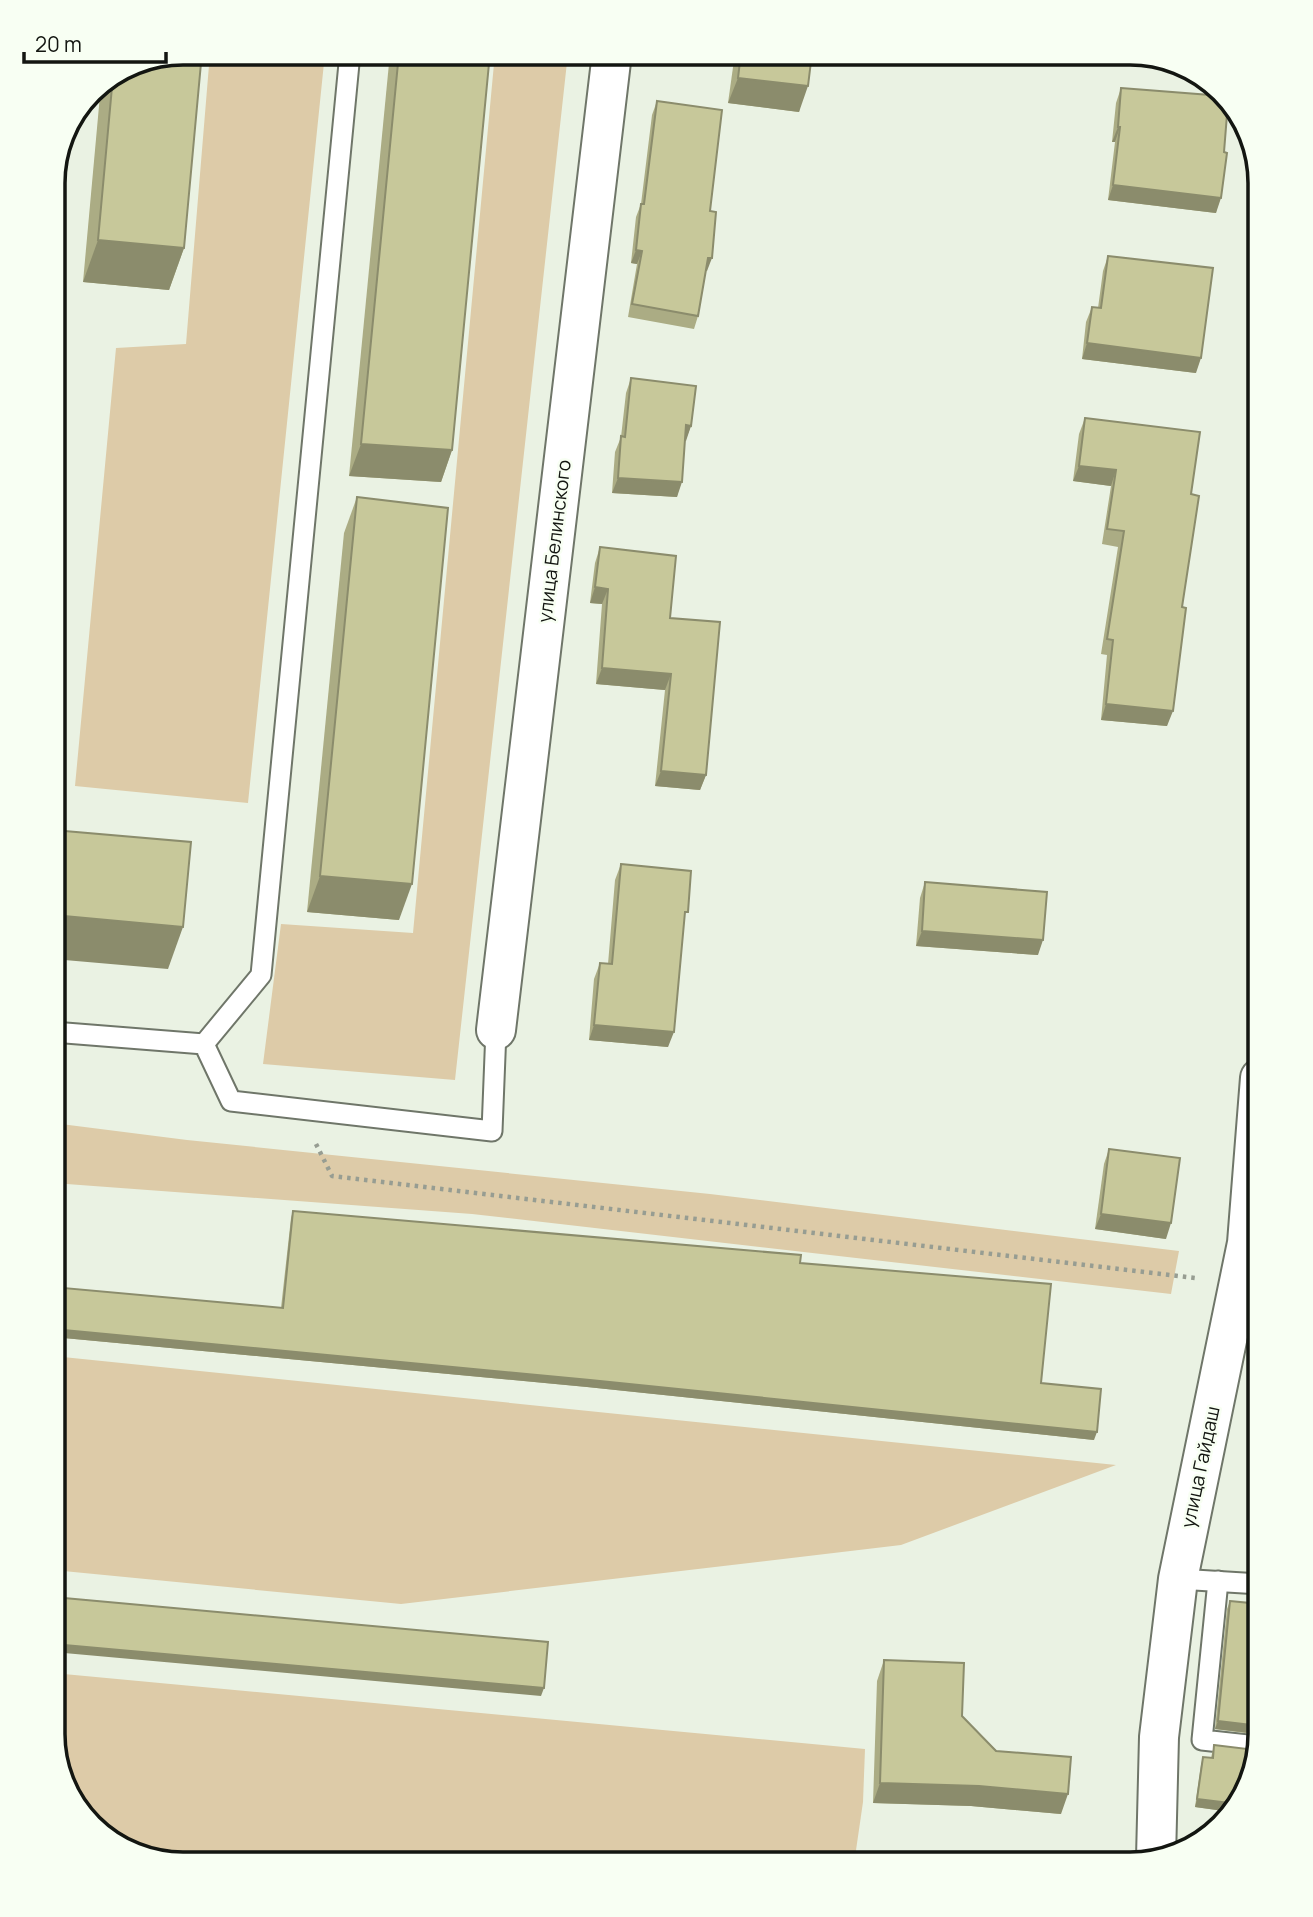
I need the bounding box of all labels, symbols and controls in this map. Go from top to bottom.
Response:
scale bar [24,21,166,65]
text: 20 m [35,30,82,58]
street label: улица Белинского [531,458,577,624]
street label: улица Гайдаш [1174,1404,1226,1530]

